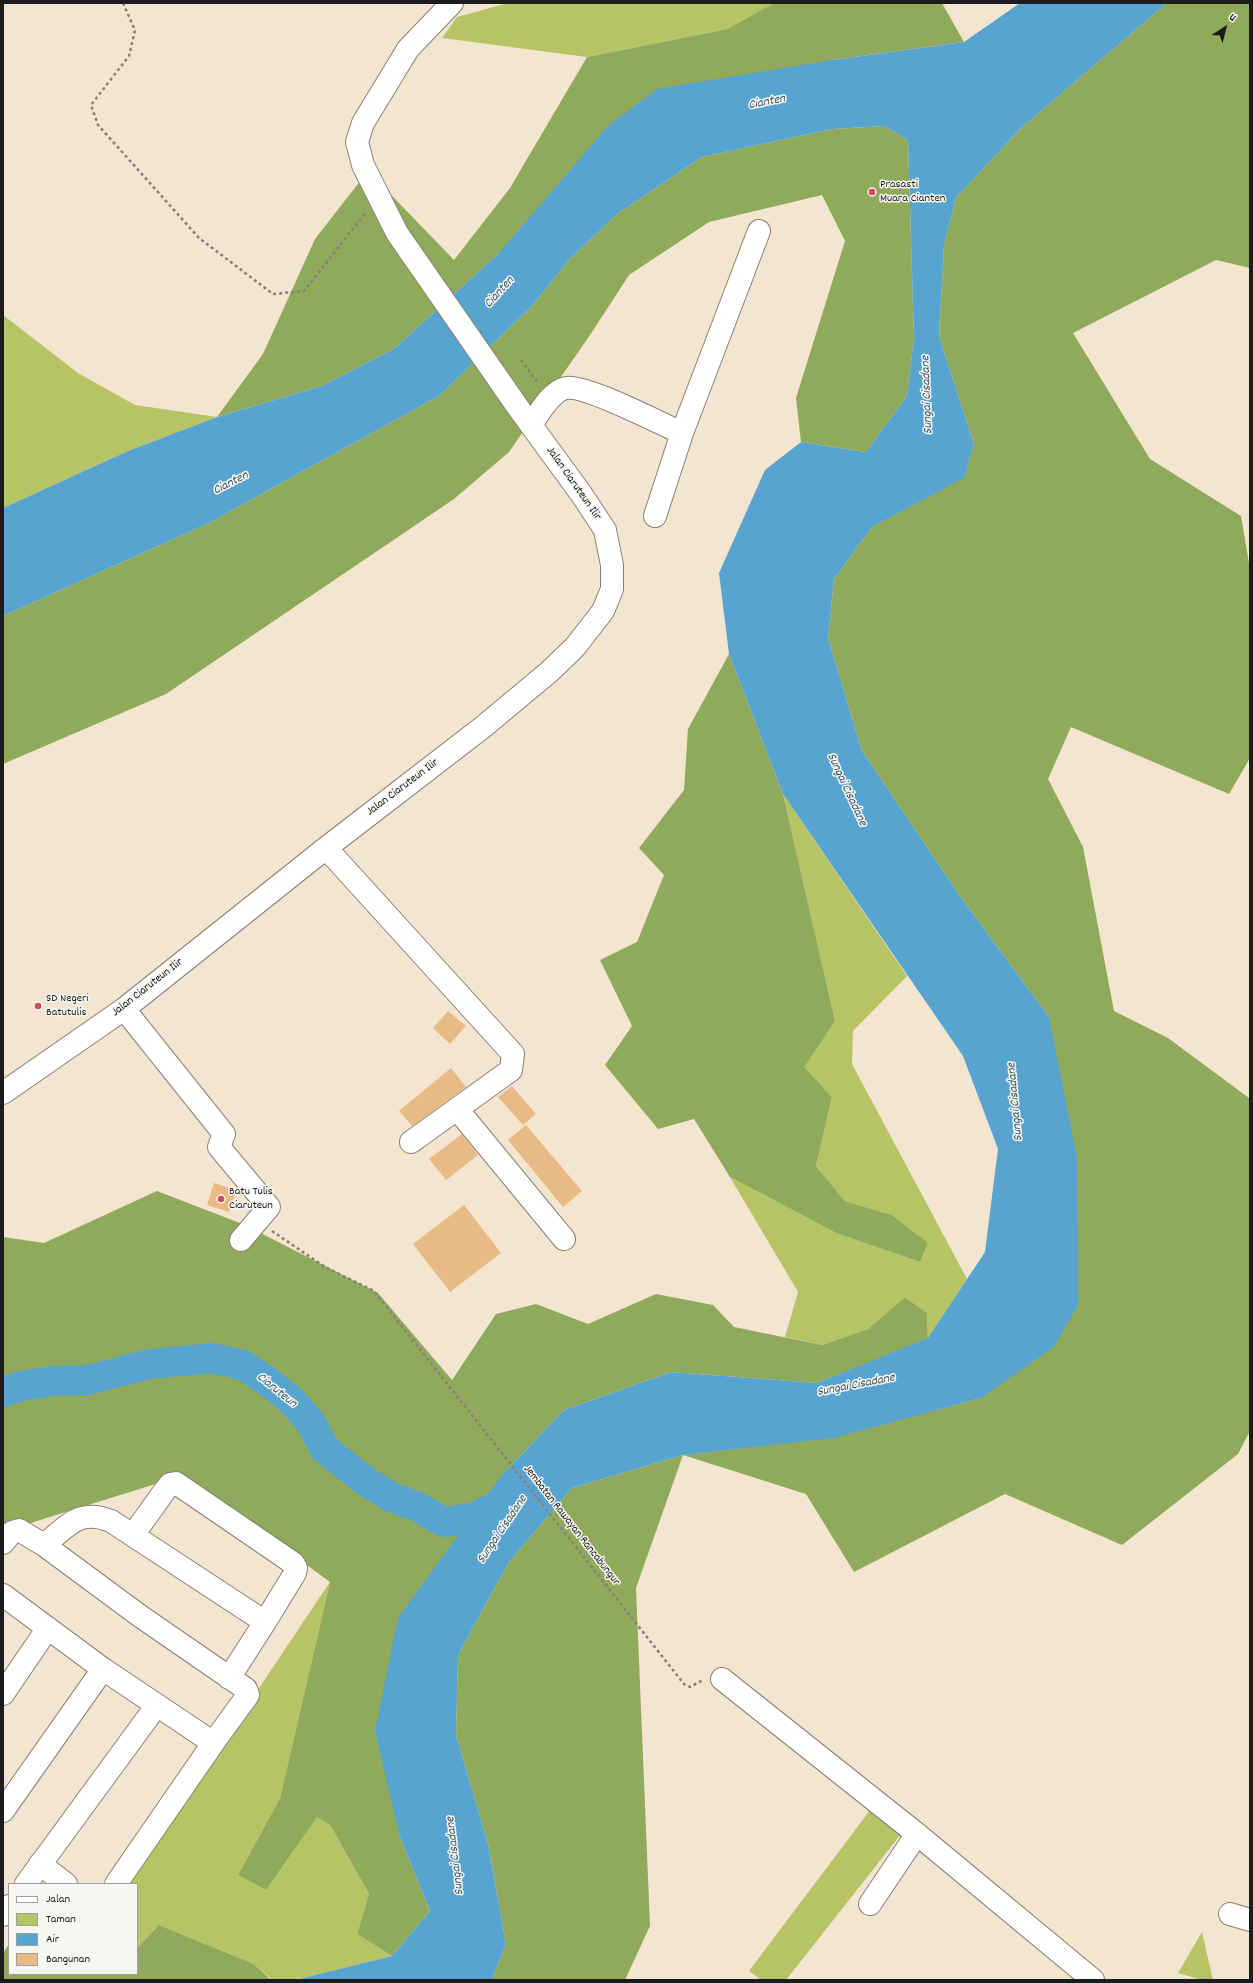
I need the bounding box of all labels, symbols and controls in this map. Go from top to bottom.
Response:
north arrow [1205,8,1245,48]
text: U [1225,10,1239,26]
water label: Cianten [747,92,787,114]
place label: Prasasti Muara Cianten [880,178,945,206]
marker: Prasasti Muara Cianten [867,187,877,197]
water label: Cianten [482,274,518,312]
water label: Sungai Cisadane [919,355,937,435]
street label: Jalan Ciaruteun Ilir [542,444,604,524]
water label: Cianten [211,469,251,499]
water label: Sungai Cisadane [822,751,870,829]
street label: Jalan Ciaruteun Ilir [364,756,442,820]
street label: Jalan Ciaruteun Ilir [109,956,187,1020]
place label: SD Negeri Batutulis [46,992,89,1020]
marker: SD Negeri Batutulis [33,1001,43,1011]
water label: Sungai Cisadane [1005,1062,1027,1142]
place label: Batu Tulis Ciaruteun [229,1185,273,1213]
marker: Batu Tulis Ciaruteun [216,1194,226,1204]
water label: Ciaruteun [253,1370,299,1412]
water label: Sungai Cisadane [816,1371,896,1401]
street label: Jembatan Rawayan Rancabungur [519,1463,623,1589]
water label: Sungai Cisadane [475,1493,531,1567]
water label: Sungai Cisadane [443,1816,469,1896]
legend [8,1883,138,1975]
text: Jalan [46,1891,70,1908]
text: Taman [46,1911,76,1928]
text: Air [46,1931,59,1948]
text: Bangunan [46,1951,90,1968]

